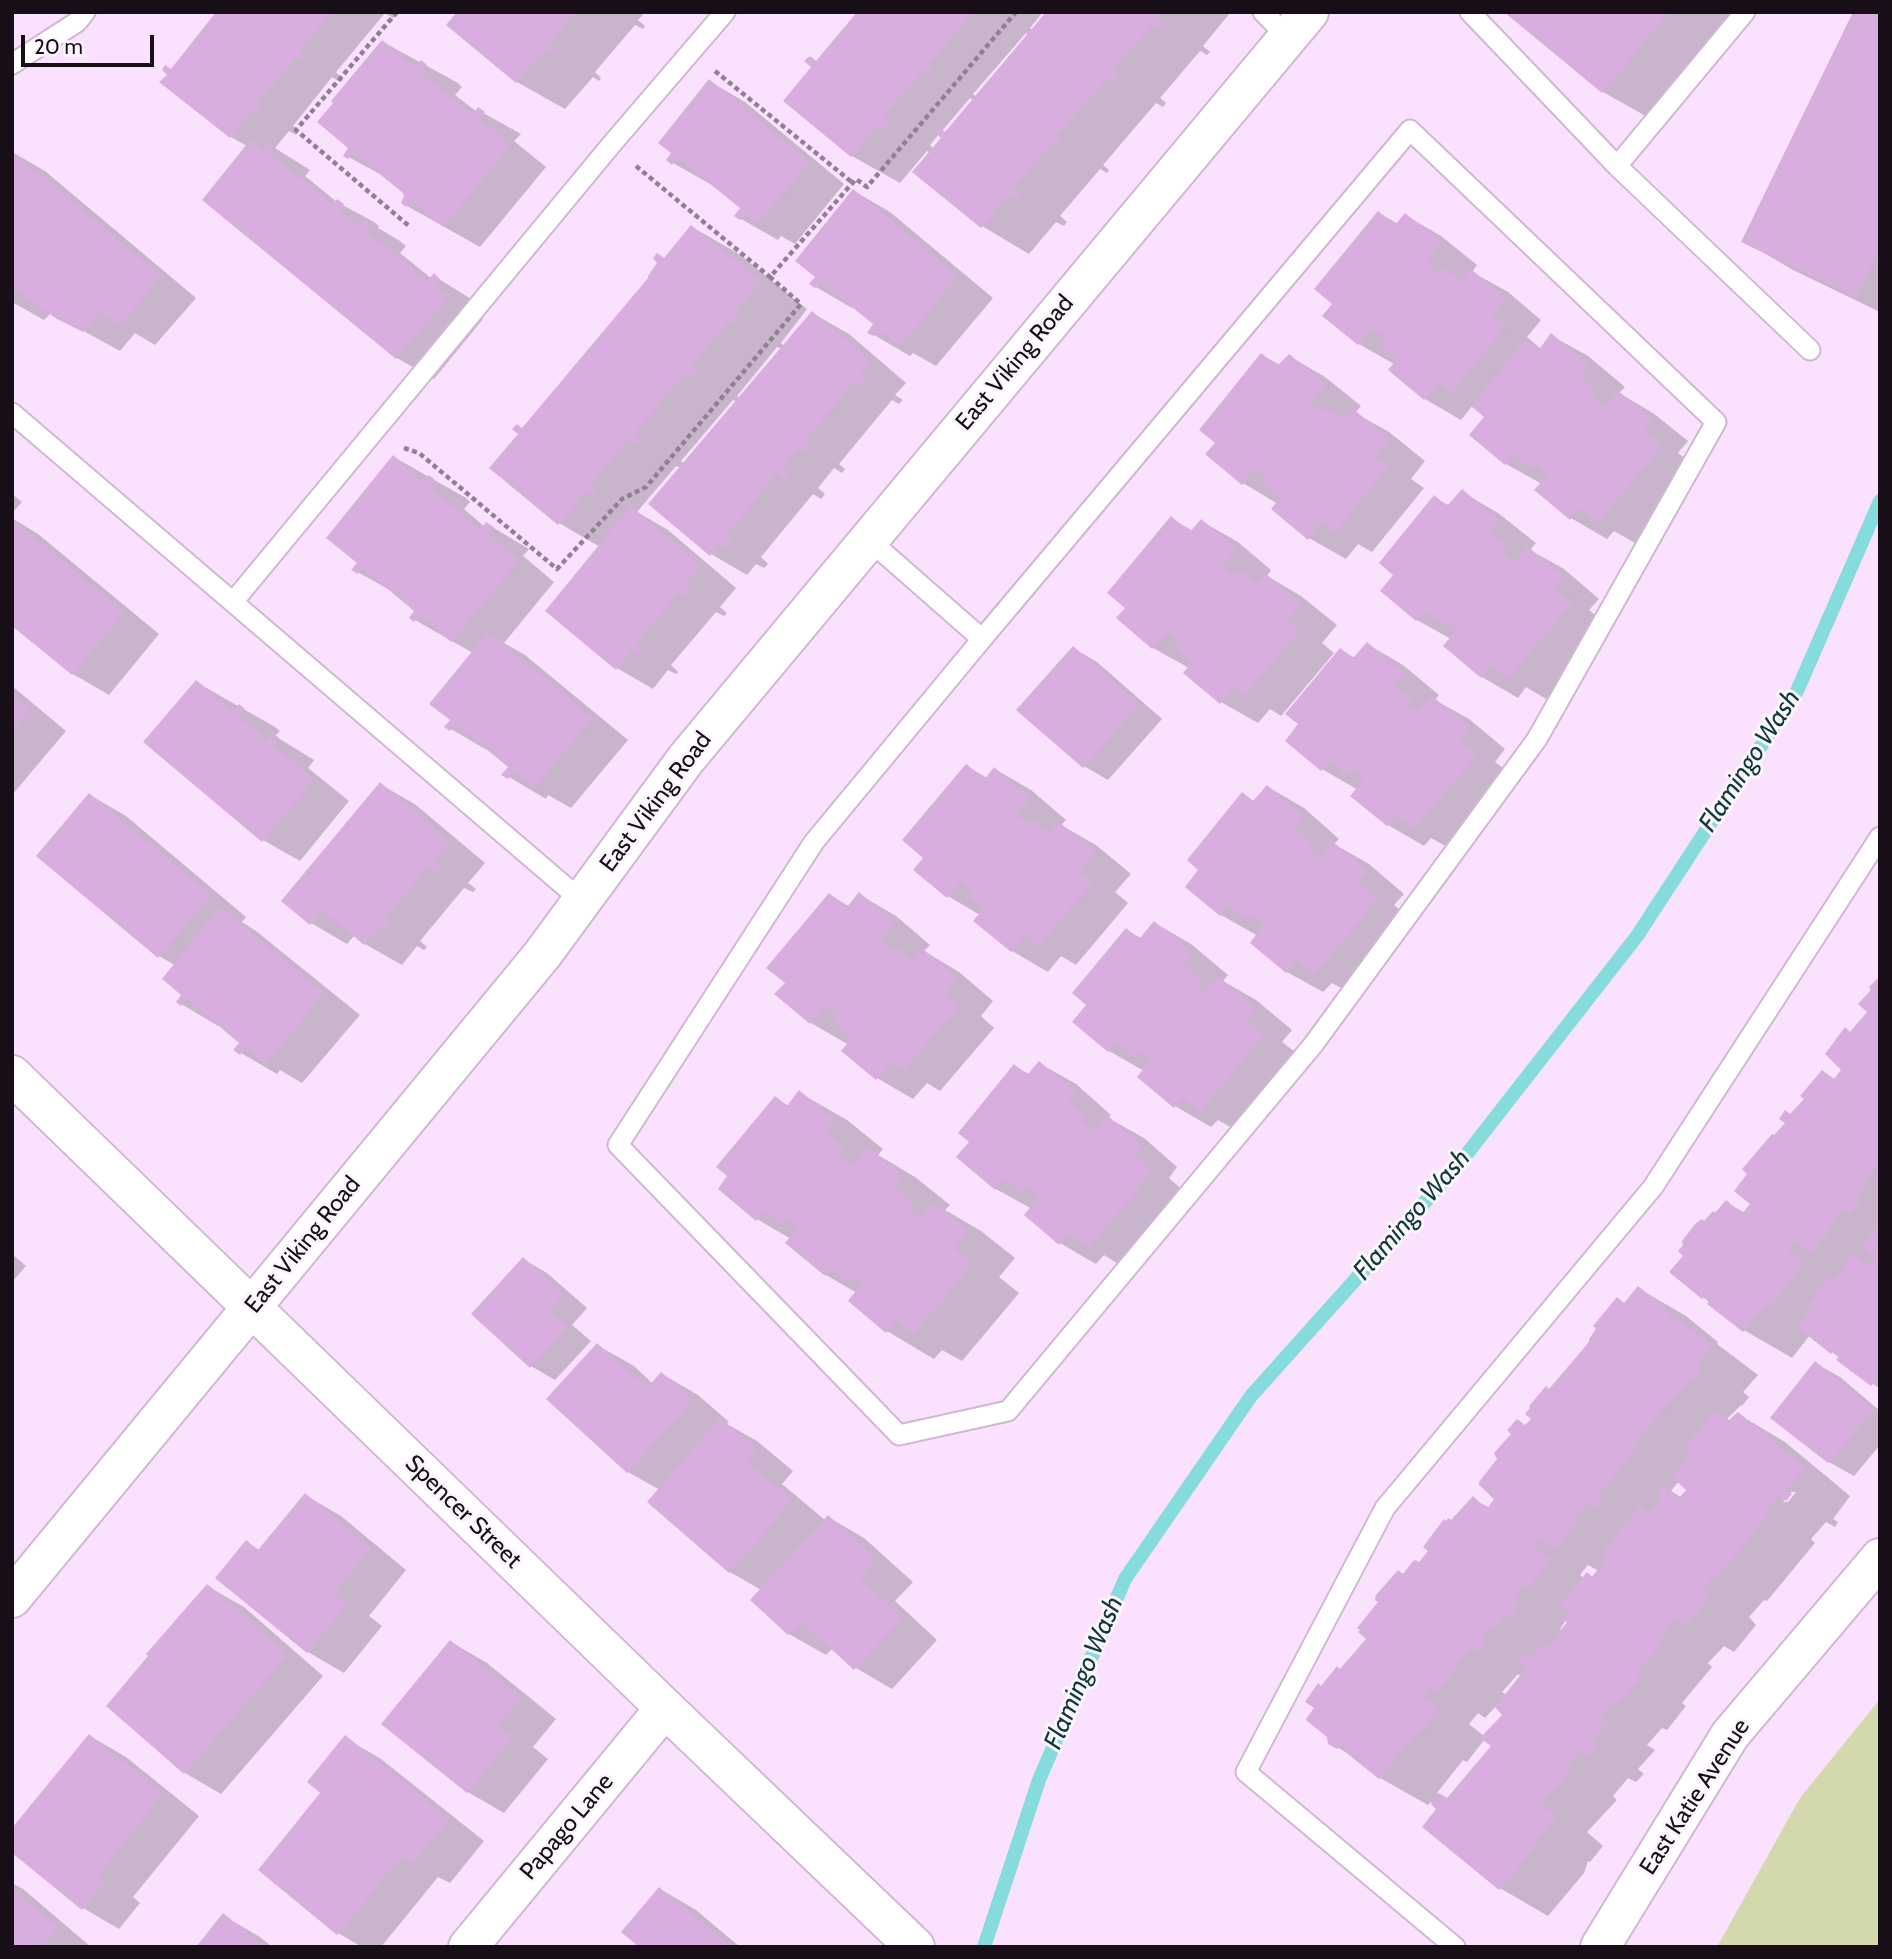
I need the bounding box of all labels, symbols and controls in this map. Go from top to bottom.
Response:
scale bar [24,21,158,65]
text: 20 m [34,34,83,59]
street label: East Viking Road [950,290,1080,436]
water label: Flamingo Wash [1693,684,1807,838]
street label: East Viking Road [594,726,718,878]
water label: Flamingo Wash [1347,1143,1477,1287]
street label: East Viking Road [239,1171,367,1319]
street label: Spencer Street [399,1449,527,1575]
water label: Flamingo Wash [1038,1592,1130,1754]
street label: East Katie Avenue [1634,1714,1756,1880]
street label: Papago Lane [514,1768,620,1886]

